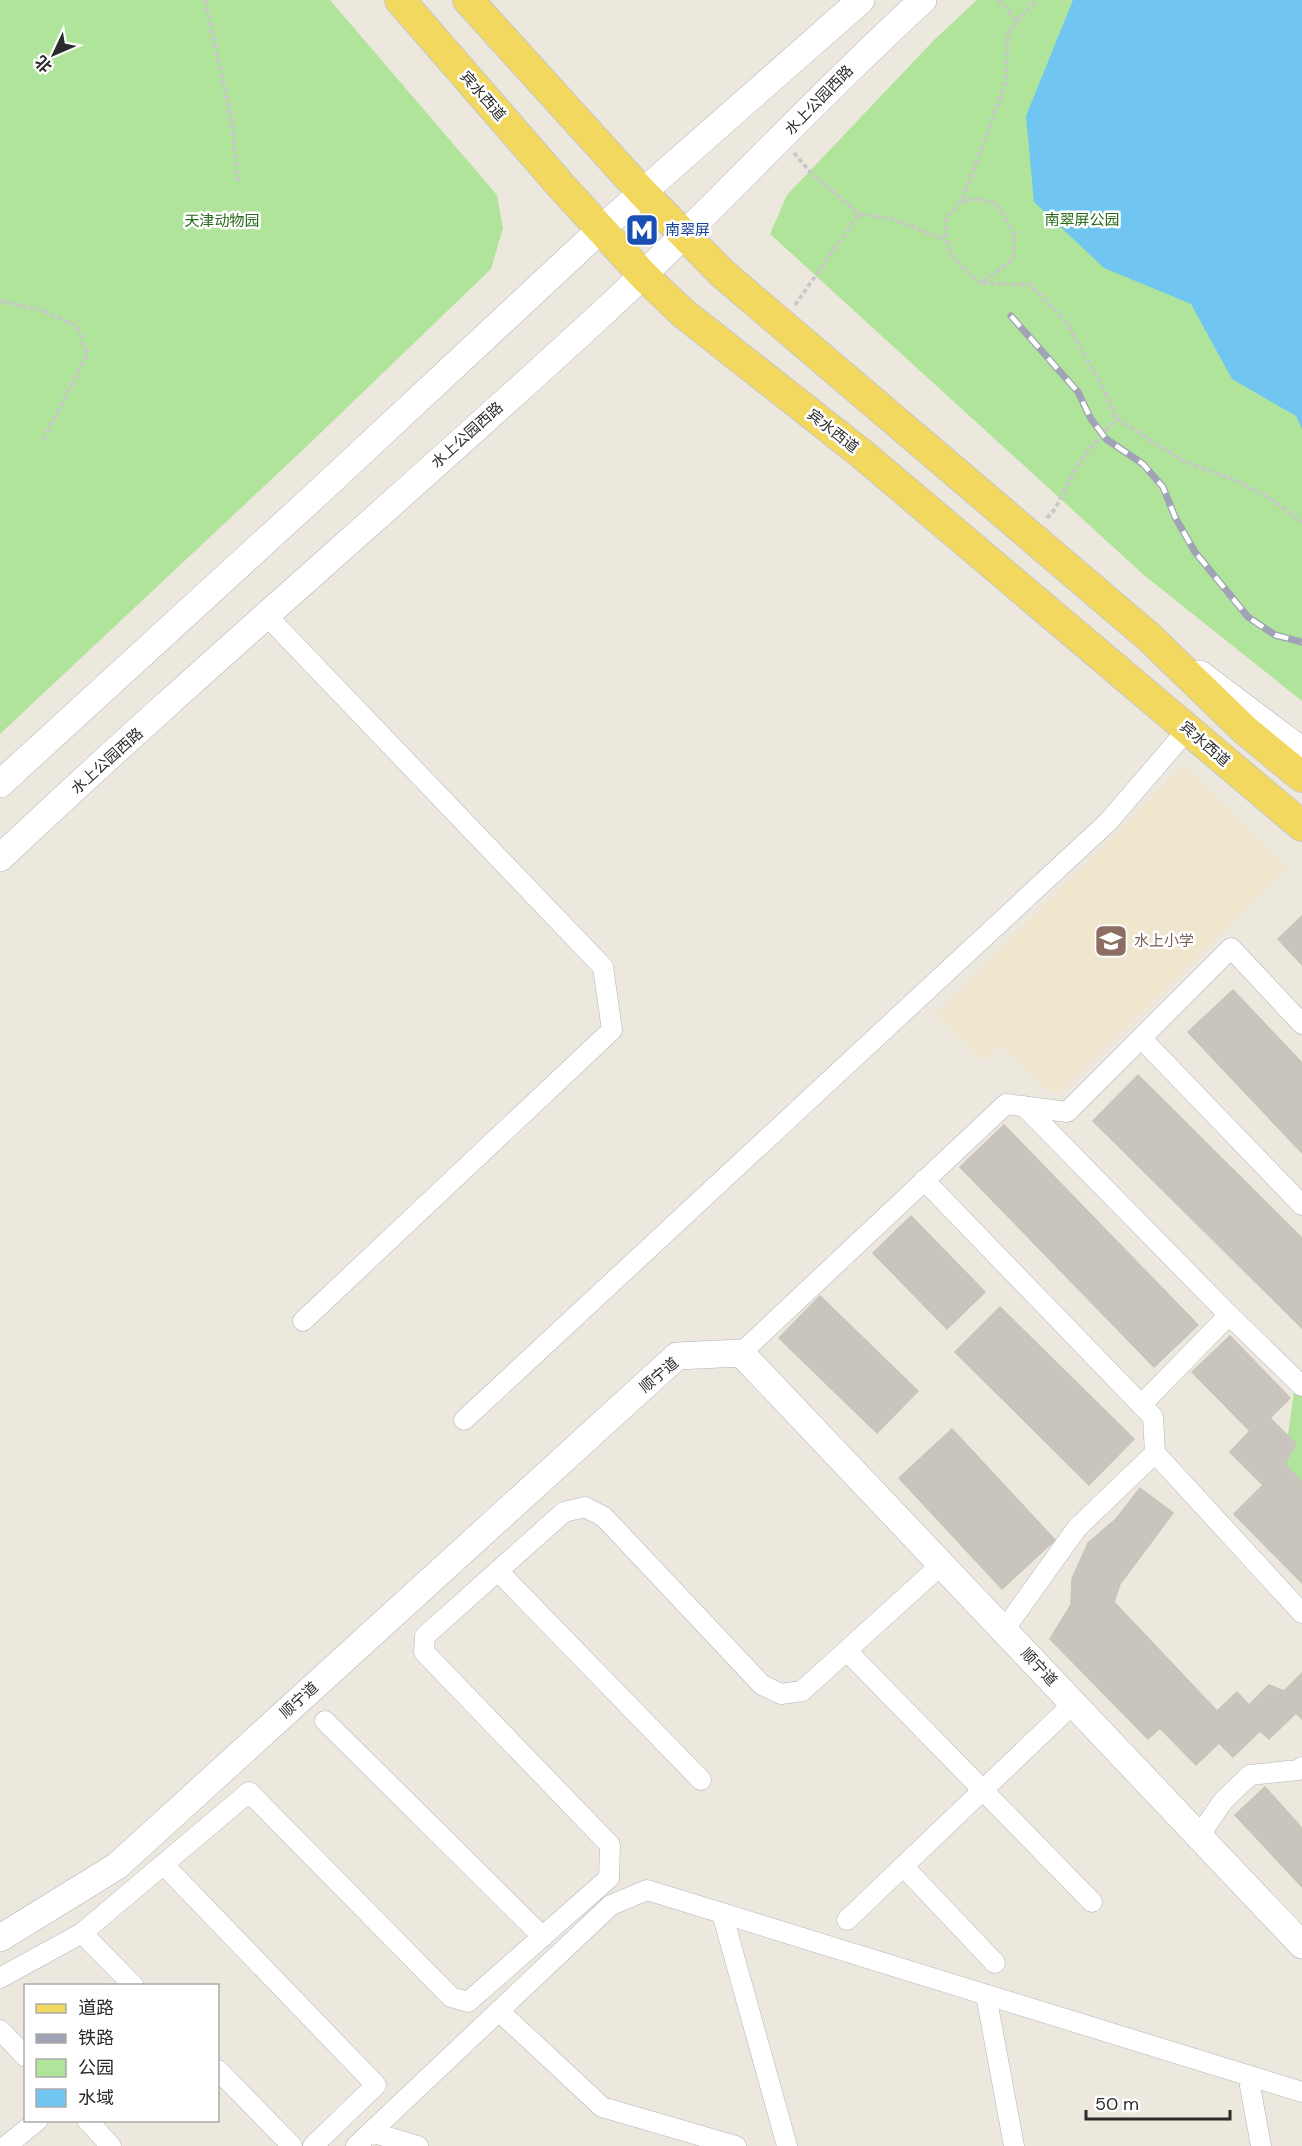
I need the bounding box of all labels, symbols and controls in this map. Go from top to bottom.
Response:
north arrow [24,24,84,84]
text: 北 [30,51,57,77]
street label: 水上公园西路 [781,61,857,139]
street label: 宾水西道 [456,67,510,125]
park label: 南翠屏公园 [1044,210,1120,230]
park label: 天津动物园 [184,211,260,231]
metro station icon: 南翠屏 [624,212,660,248]
place label: 南翠屏 [665,220,710,240]
street label: 水上公园西路 [427,397,507,473]
street label: 宾水西道 [803,405,863,457]
street label: 宾水西道 [1176,717,1234,771]
street label: 水上公园西路 [67,723,147,799]
school or university icon: 水上小学 [1093,923,1129,959]
place label: 水上小学 [1134,931,1194,951]
street label: 顺宁道 [635,1353,683,1397]
street label: 顺宁道 [1016,1644,1062,1690]
street label: 顺宁道 [276,1678,322,1722]
legend [24,1984,219,2122]
text: 道路 [78,1996,114,2020]
text: 铁路 [78,2026,114,2050]
text: 公园 [78,2056,114,2080]
scale bar [1086,2083,1230,2121]
text: 水域 [78,2086,114,2110]
text: 50 m [1095,2092,1139,2116]

